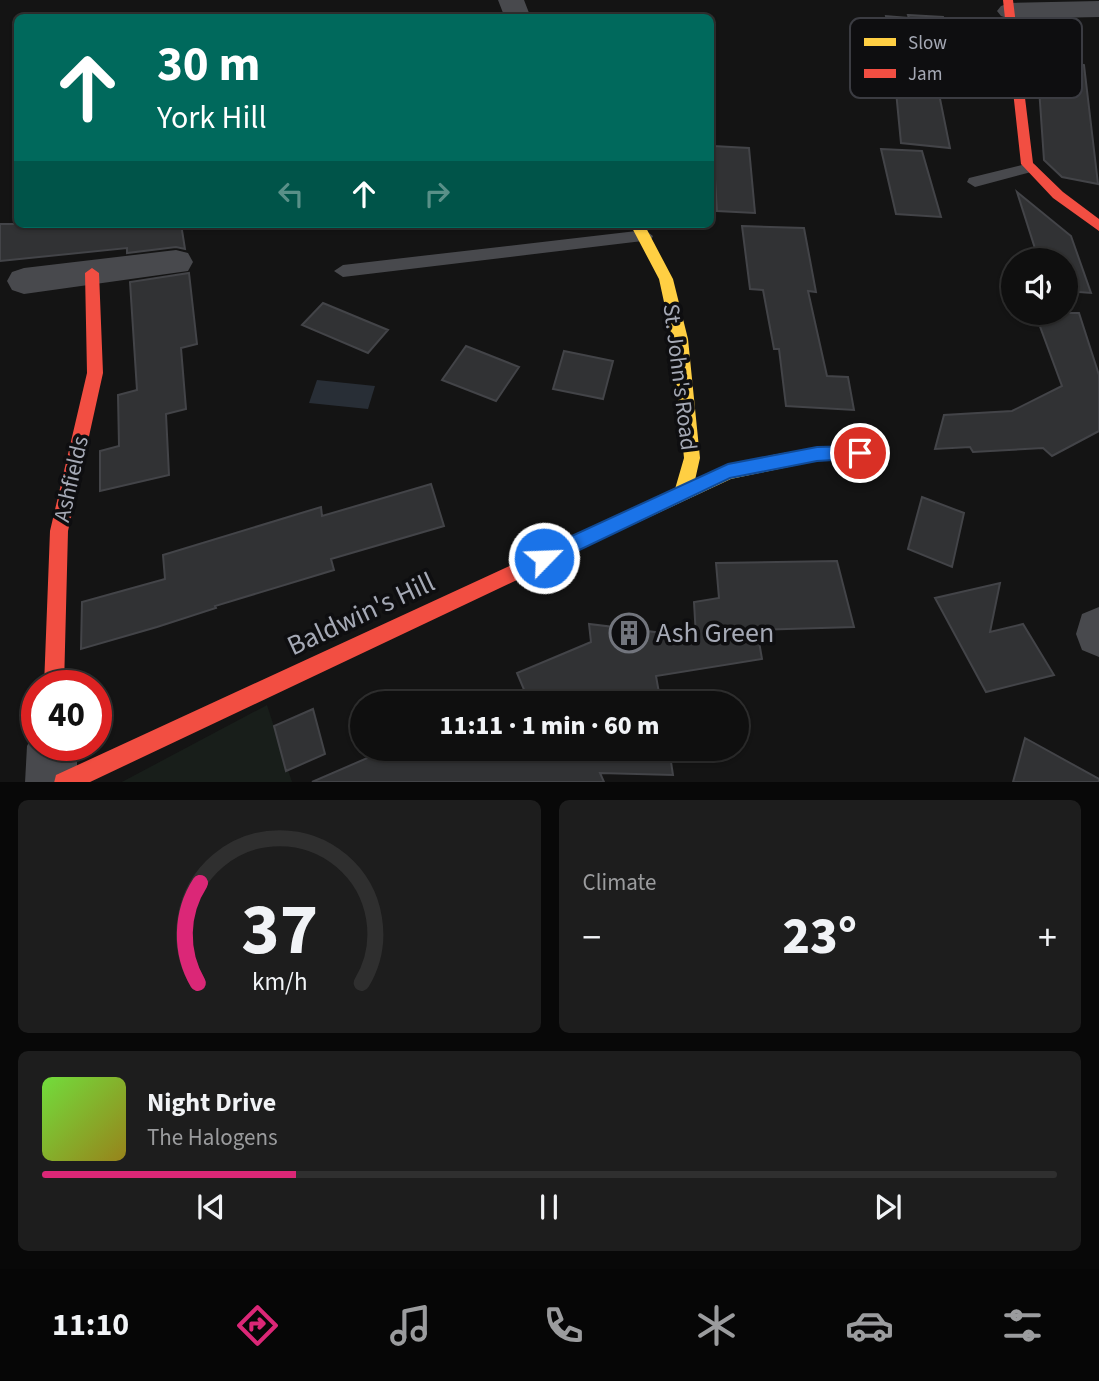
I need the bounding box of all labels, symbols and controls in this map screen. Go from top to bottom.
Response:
legend [850,18,1082,98]
text: 30 m [157,30,261,100]
text: Slow [908,30,947,57]
icon: ahead [42,42,133,133]
text: Jam [908,61,942,88]
text: York Hill [157,95,267,141]
icon: left [272,175,310,213]
icon: ahead [345,175,383,213]
icon: right [418,175,456,213]
map controls [1001,248,1078,325]
button: sound [1001,248,1078,325]
street label: St. John's Road [655,302,705,452]
pin [830,423,890,483]
street label: Ashfields [45,433,97,525]
icon: arrive [841,434,879,472]
position arrow [507,521,581,595]
street label: Baldwin's Hill [281,562,441,666]
building icon: Ash Green [608,612,650,654]
place label: Ash Green [656,613,774,653]
speed limit sign: 40 [21,670,112,761]
text: 11:11 · 1 min · 60 m [440,707,659,744]
text: Climate [583,866,656,899]
text: 37 [241,878,318,982]
text: 23° [782,900,857,974]
text: − [583,911,601,965]
text: + [1038,911,1057,965]
text: km/h [252,963,307,999]
text: Night Drive [147,1084,276,1121]
text: The Halogens [147,1121,278,1154]
icon: previous [192,1188,230,1226]
icon: pause [530,1188,568,1226]
icon: next [869,1188,907,1226]
icon: directions [233,1301,282,1350]
icon: music [386,1301,435,1350]
icon: phone [539,1301,588,1350]
icon: climate [692,1301,741,1350]
icon: car [845,1301,894,1350]
icon: filters [998,1301,1047,1350]
text: 11:10 [52,1302,129,1348]

